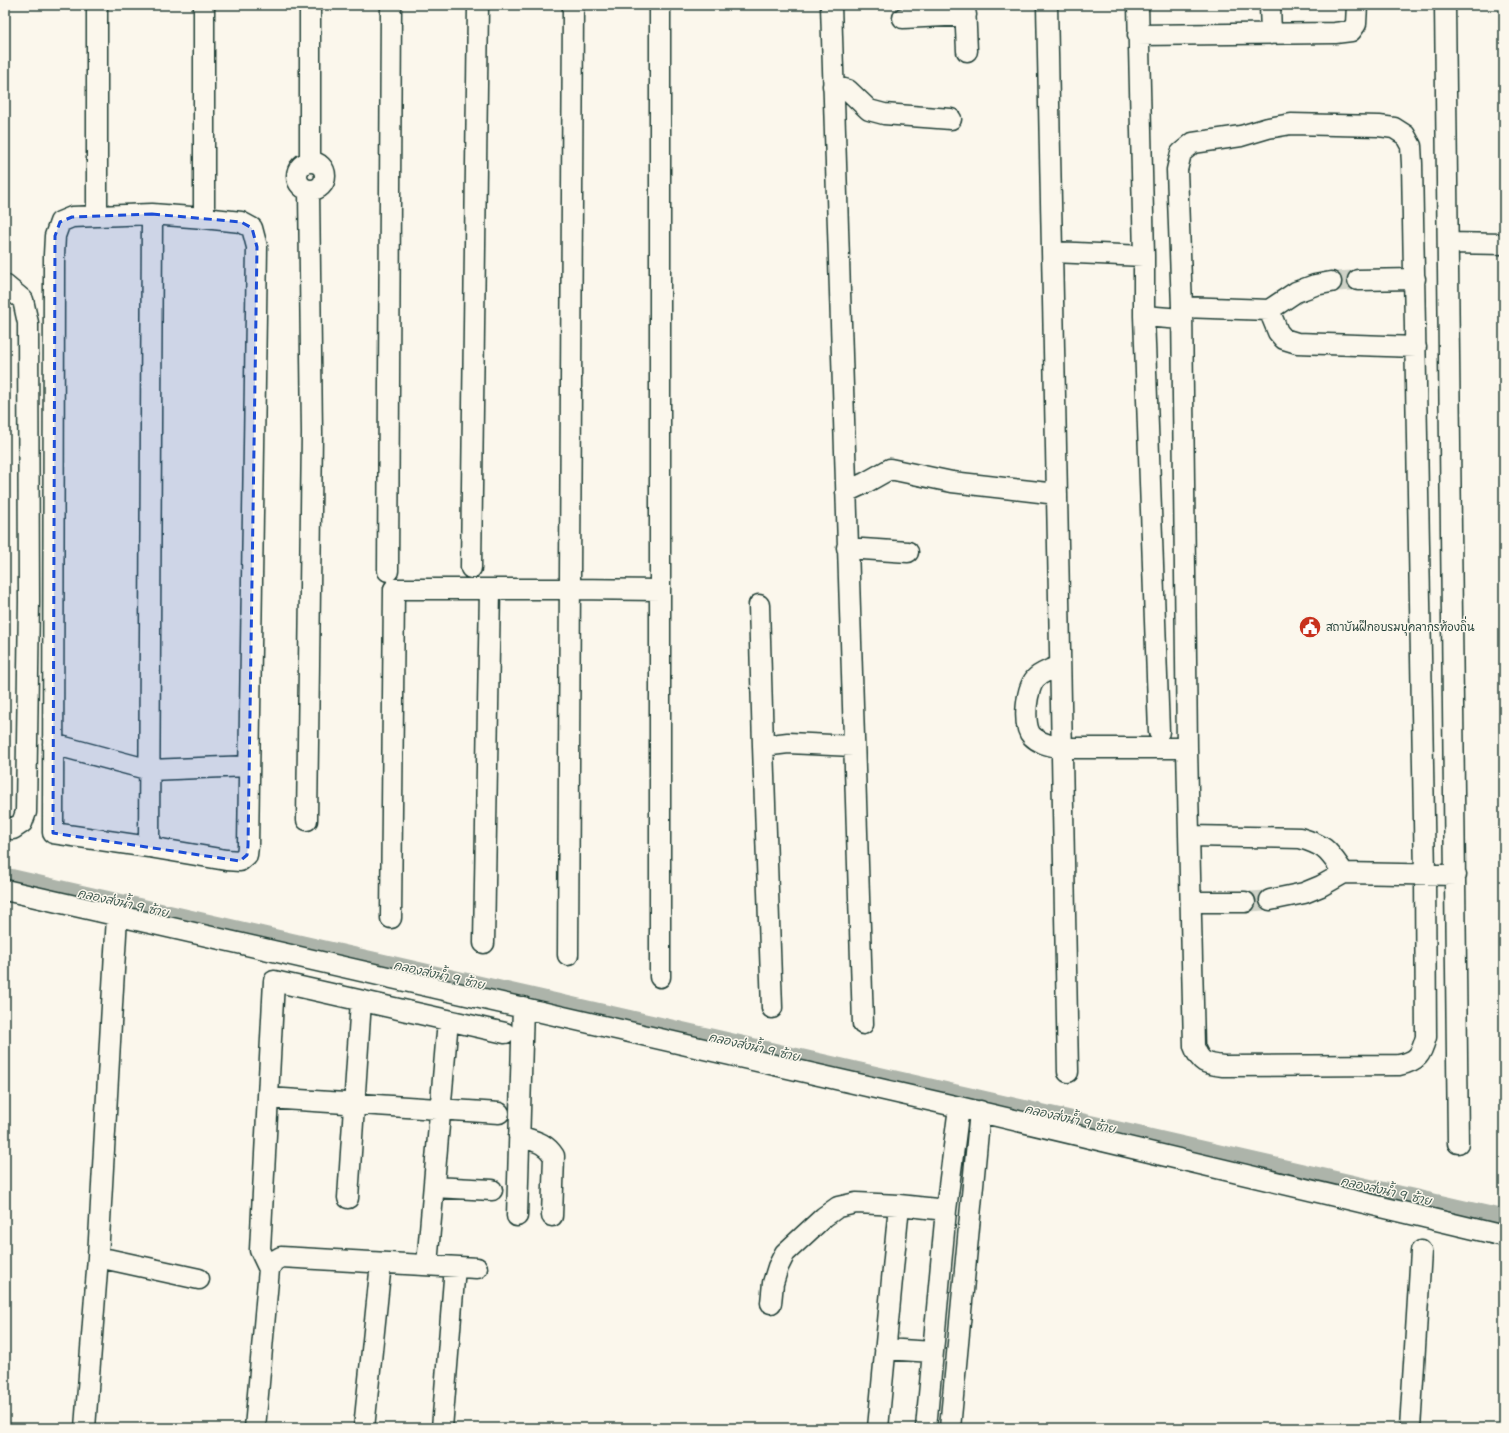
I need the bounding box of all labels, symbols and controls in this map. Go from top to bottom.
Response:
public building icon: สถาบันฝึกอบรมบุคลากรท้องถิ่น [1297,614,1323,640]
place label: สถาบันฝึกอบรมบุคลากรท้องถิ่น [1326,616,1475,636]
water label: คลองส่งน้ำ 9 ซ้าย [76,882,172,921]
water label: คลองส่งน้ำ 9 ซ้าย [392,954,488,993]
water label: คลองส่งน้ำ 9 ซ้าย [707,1026,803,1065]
water label: คลองส่งน้ำ 9 ซ้าย [1023,1098,1119,1137]
water label: คลองส่งน้ำ 9 ซ้าย [1339,1170,1435,1209]

